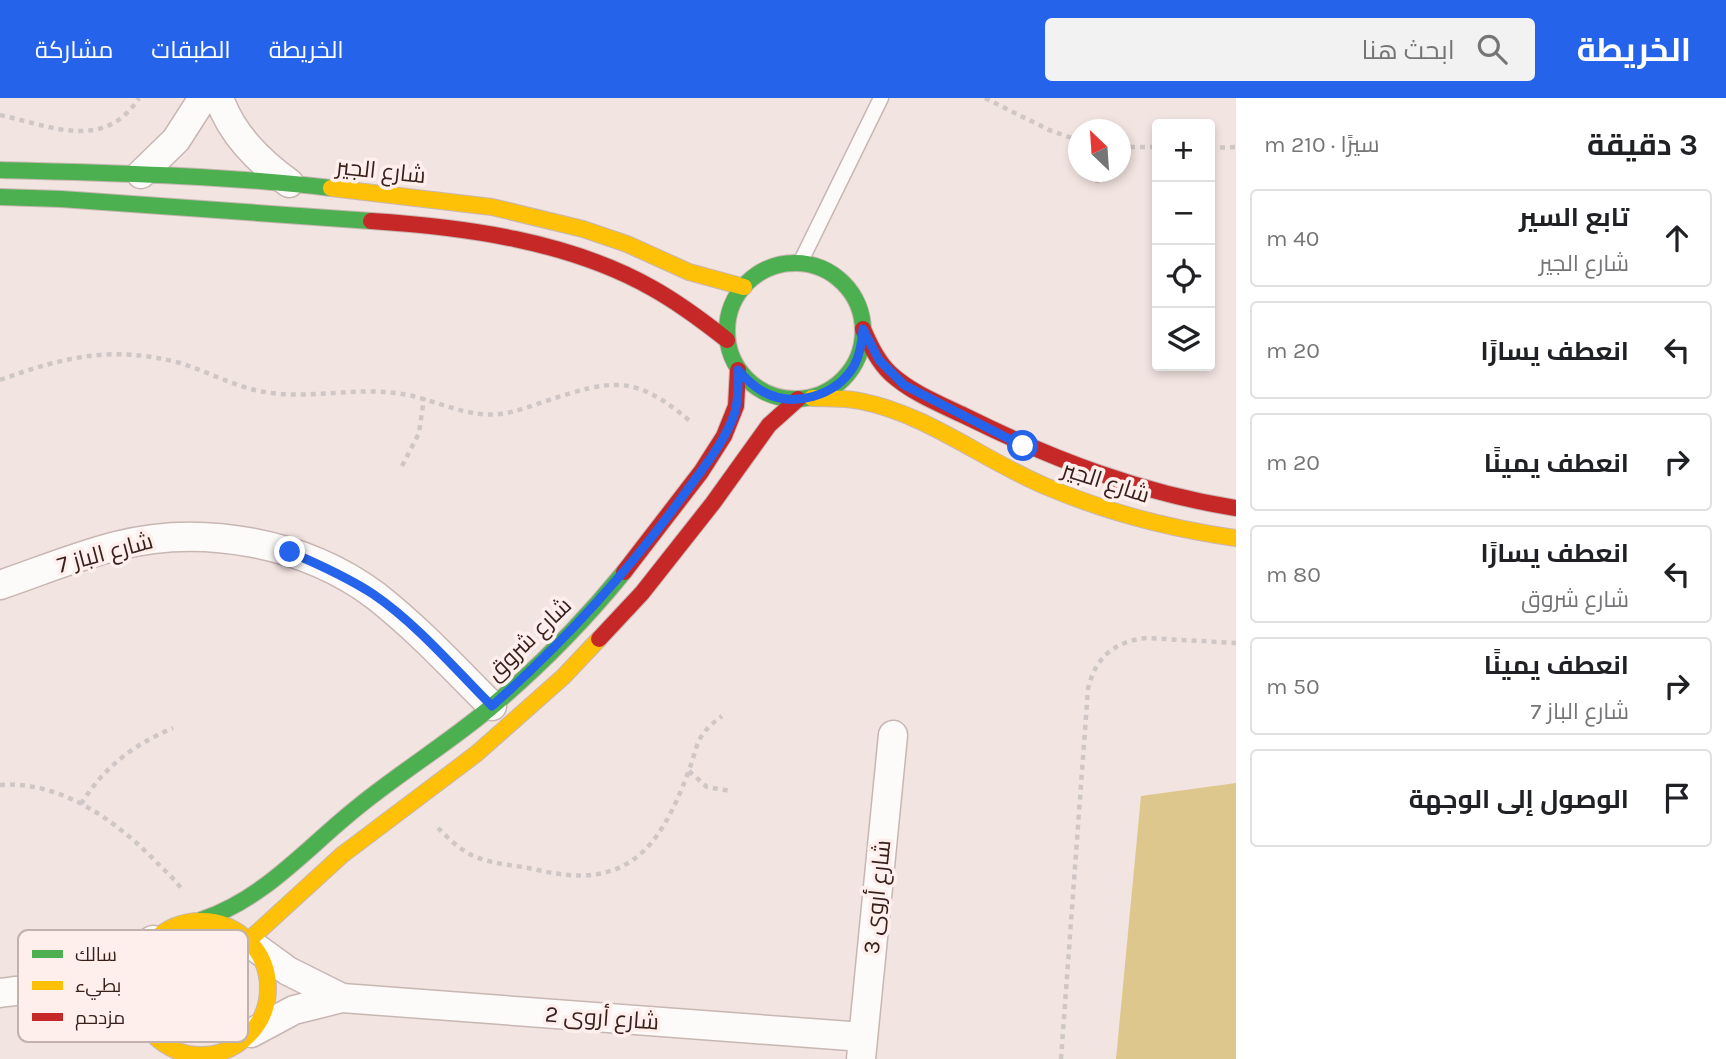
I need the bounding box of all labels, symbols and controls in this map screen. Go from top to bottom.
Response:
search box [1045,18,1535,81]
icon: search [1473,30,1511,68]
text: الخريطة [1577,31,1691,69]
text: ابحث هنا [1362,35,1455,66]
text: مشاركة [35,36,113,64]
text: الطبقات [151,36,231,64]
text: الخريطة [269,36,344,64]
north arrow [1068,119,1131,182]
map controls [1152,119,1215,371]
button: + [1152,119,1215,182]
text: 3 دقيقة [1587,127,1698,163]
text: سيرًا · 210 m [1264,131,1380,158]
street label: شارع الجير [333,153,427,191]
button: − [1152,182,1215,245]
text: تابع السير [1519,202,1629,233]
icon: ahead [1658,219,1696,257]
text: 40 m [1266,225,1320,252]
button: locate [1152,245,1215,308]
text: شارع الجير [1539,250,1629,277]
button: layers [1152,308,1215,371]
icon: left [1658,331,1696,369]
text: انعطف يسارًا [1481,336,1629,367]
text: 20 m [1266,337,1320,364]
route start [1007,430,1038,461]
icon: right [1658,443,1696,481]
text: انعطف يمينًا [1484,448,1629,479]
text: 20 m [1266,449,1320,476]
street label: شارع الجير [1056,455,1153,511]
street label: شارع الباز 7 [54,527,157,581]
route end [274,536,305,567]
text: انعطف يسارًا [1481,538,1629,569]
icon: left [1658,555,1696,593]
text: 80 m [1266,561,1321,588]
text: شارع شروق [1521,586,1629,613]
street label: شارع شروق [481,592,579,688]
text: انعطف يمينًا [1484,650,1629,681]
icon: right [1658,667,1696,705]
text: 50 m [1266,673,1320,700]
text: شارع الباز 7 [1531,698,1629,725]
icon: arrive [1658,779,1696,817]
text: الوصول إلى الوجهة [1409,784,1629,815]
street label: شارع أروى 3 [856,838,898,956]
legend [18,930,248,1042]
text: سالك [75,944,117,966]
text: بطيء [75,975,121,1000]
street label: شارع أروى 2 [544,999,660,1037]
text: مزدحم [75,1007,125,1031]

